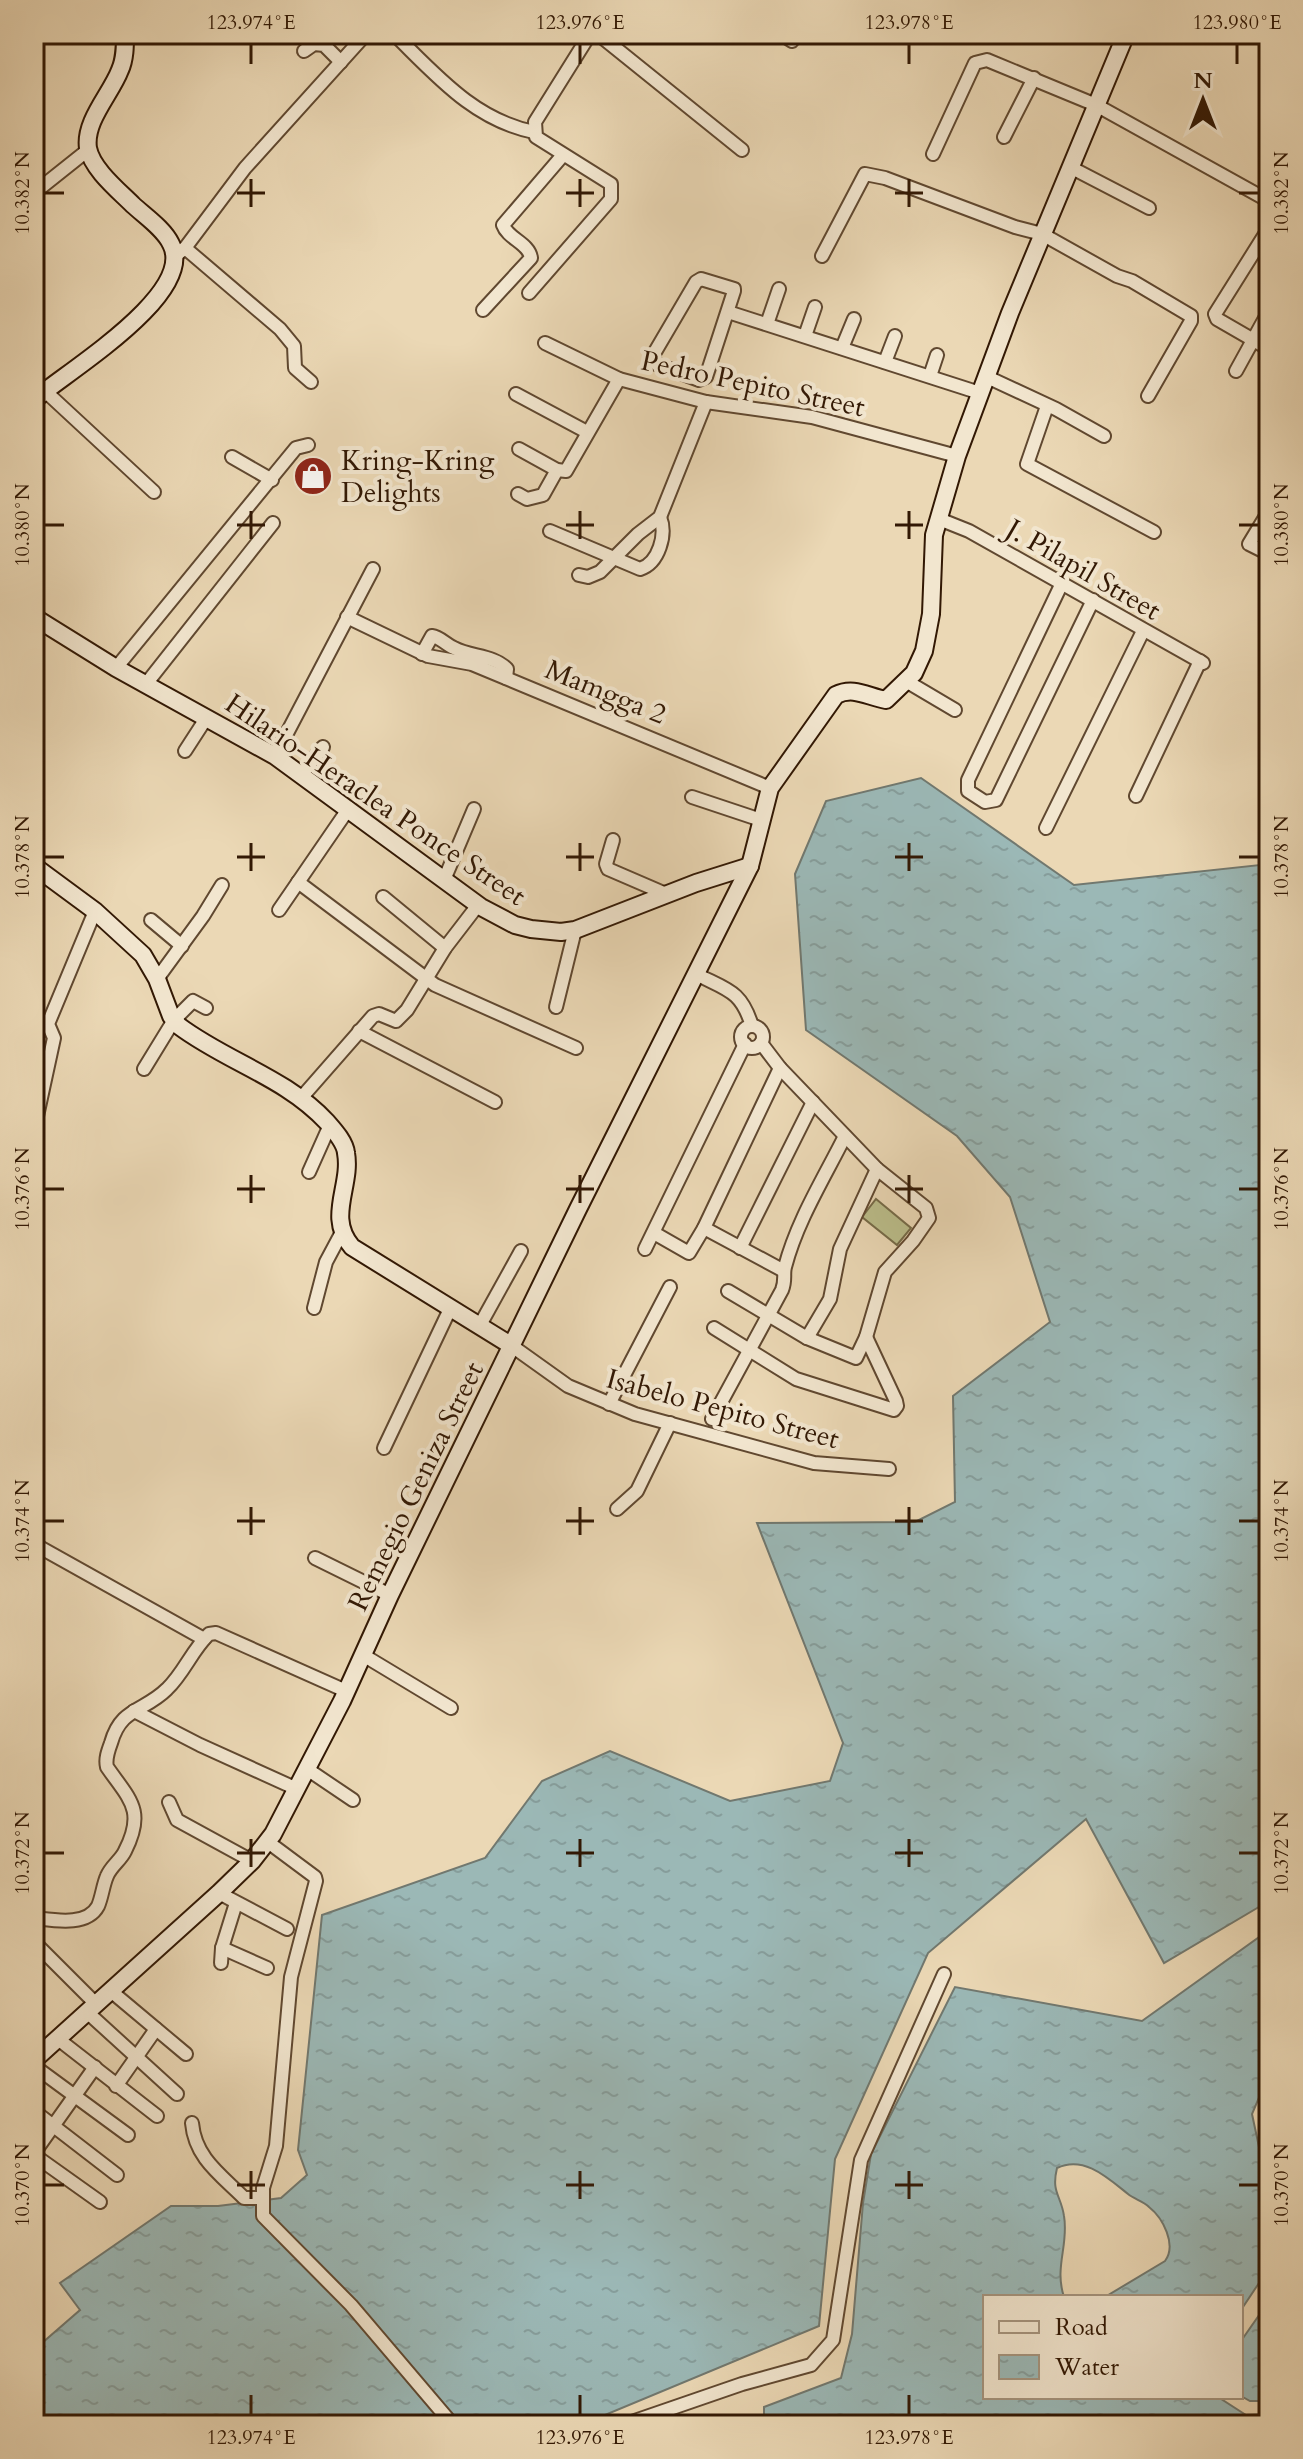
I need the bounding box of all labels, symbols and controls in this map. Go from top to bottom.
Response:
text: 123.974°E [206,9,296,36]
text: 123.976°E [535,9,625,36]
text: 123.978°E [864,9,954,36]
text: 123.980°E [1192,9,1282,36]
north arrow [1163,60,1243,140]
text: N [1193,66,1213,96]
text: 10.382°N [9,151,36,235]
text: 10.382°N [1268,151,1295,235]
street label: Pedro Pepito Street [637,342,868,426]
place label: Kring-Kring Delights [341,442,495,512]
shop icon: Kring-Kring Delights [292,455,334,497]
text: 10.380°N [9,483,36,567]
text: 10.380°N [1268,483,1295,567]
street label: J. Pilapil Street [996,508,1168,630]
street label: Mamgga 2 [539,650,672,733]
street label: Hilario-Heraclea Ponce Street [218,685,533,915]
text: 10.378°N [9,815,36,899]
text: 10.378°N [1268,815,1295,899]
text: 10.376°N [9,1147,36,1231]
text: 10.376°N [1268,1147,1295,1231]
street label: Remegio Geniza Street [339,1355,493,1617]
street label: Isabelo Pepito Street [602,1360,843,1458]
text: 10.374°N [9,1479,36,1563]
text: 10.374°N [1268,1479,1295,1563]
text: 10.372°N [9,1811,36,1895]
text: 10.372°N [1268,1811,1295,1895]
text: 10.370°N [9,2143,36,2227]
text: 10.370°N [1268,2143,1295,2227]
legend [983,2295,1243,2399]
text: Road [1055,2311,1108,2344]
text: Water [1054,2351,1119,2384]
text: 123.974°E [206,2424,296,2451]
text: 123.976°E [535,2424,625,2451]
text: 123.978°E [864,2424,954,2451]

